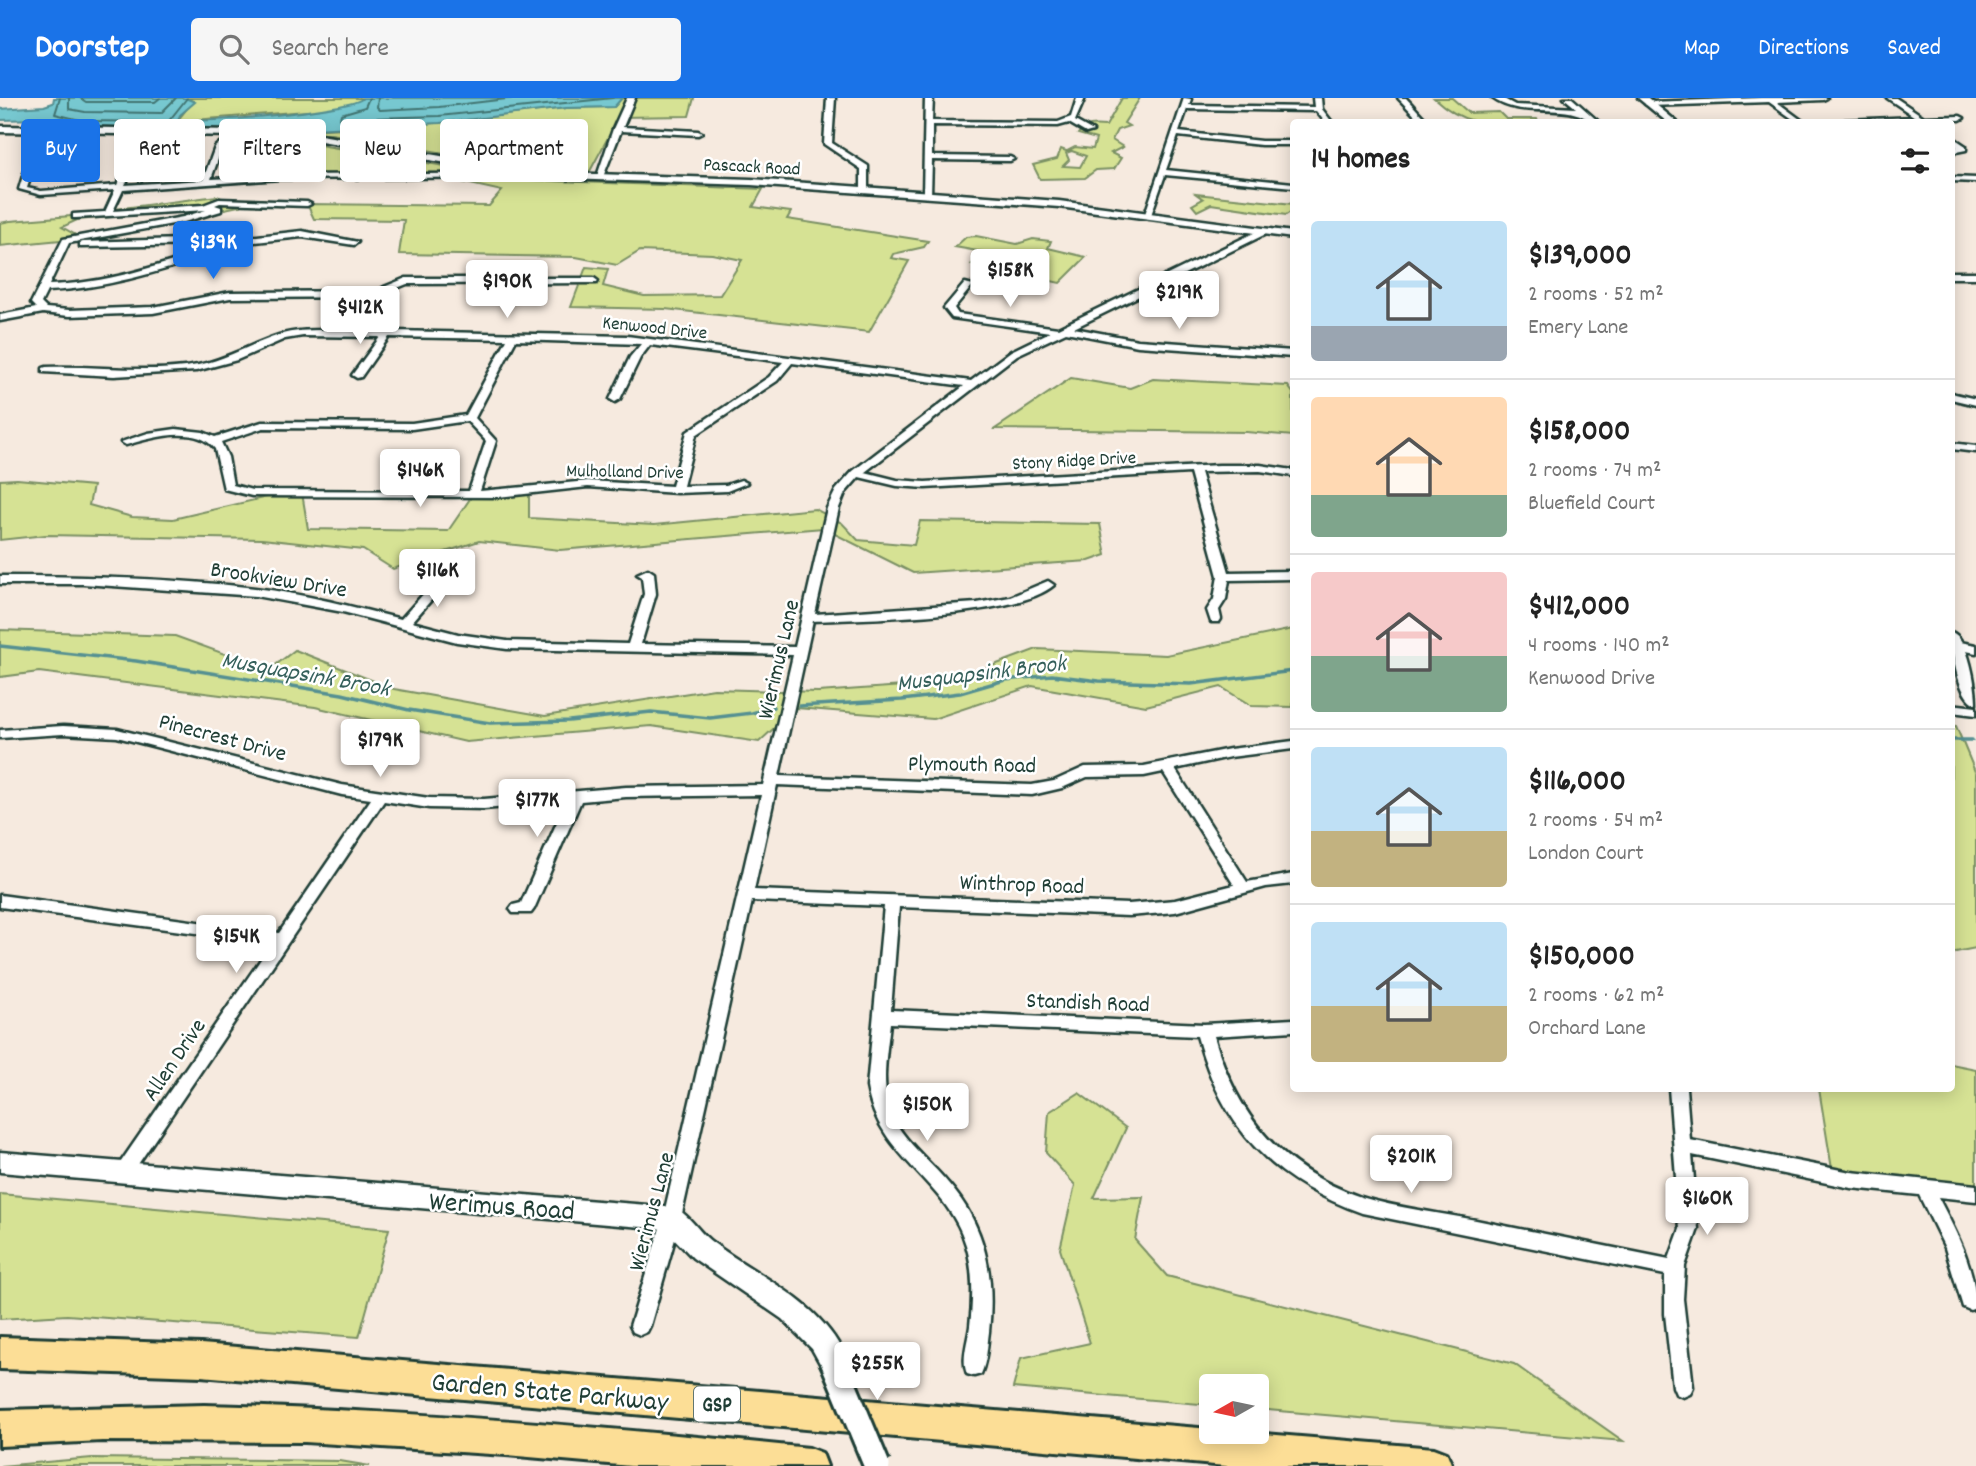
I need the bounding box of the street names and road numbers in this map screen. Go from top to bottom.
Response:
street label: Pascack Road [702,152,801,185]
street label: Kenwood Drive [601,311,708,348]
street label: Stony Ridge Drive [1012,446,1137,479]
street label: Mulholland Drive [566,459,684,488]
street label: Brookview Drive [208,554,349,609]
street label: Wierimus Lane [751,597,810,723]
street label: Pinecrest Drive [155,706,290,772]
street label: Plymouth Road [907,749,1036,784]
street label: Winthrop Road [959,868,1085,905]
street label: Standish Road [1026,986,1150,1023]
street label: Allen Drive [136,1013,216,1109]
street label: Wierimus Lane [622,1149,685,1275]
street label: Werimus Road [428,1184,576,1234]
street label: Garden State Parkway [429,1365,670,1425]
road number: GSP [694,1386,740,1422]

